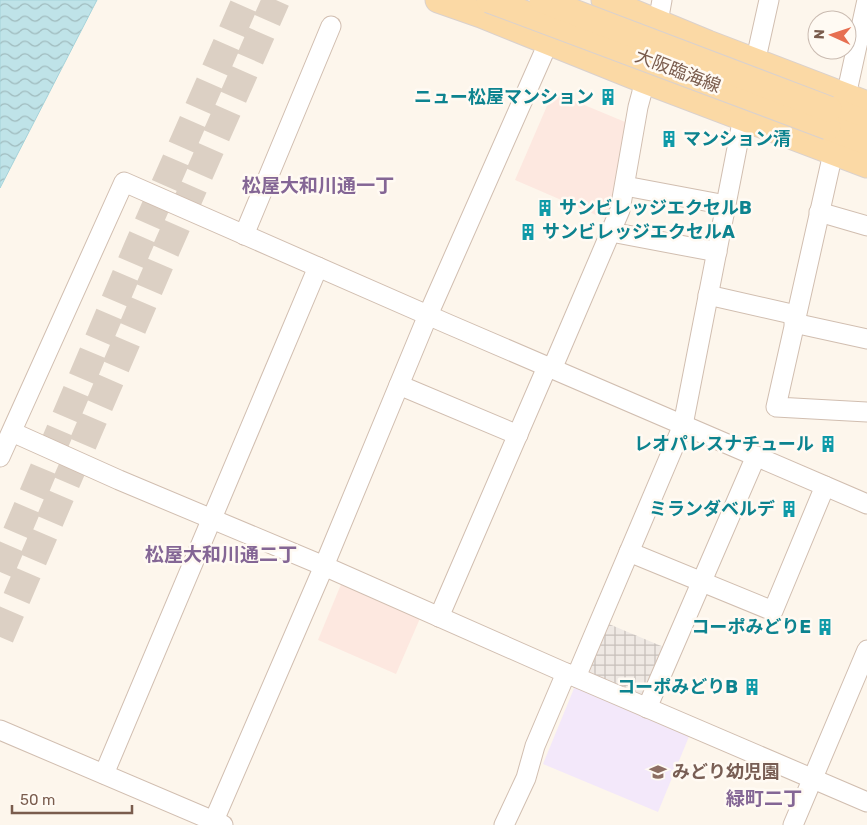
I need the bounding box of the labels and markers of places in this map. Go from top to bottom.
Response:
place label: ニュー松屋マンション [414,86,594,108]
building icon: ニュー松屋マンション [598,87,618,107]
place label: マンション清 [683,128,791,150]
building icon: マンション清 [659,129,679,149]
place label: サンビレッジエクセルB [559,197,752,219]
building icon: サンビレッジエクセルB [535,198,555,218]
place label: サンビレッジエクセルA [542,221,735,243]
building icon: サンビレッジエクセルA [518,222,538,242]
place label: レオパレスナチュール [634,433,814,455]
building icon: レオパレスナチュール [818,434,838,454]
place label: ミランダベルデ [649,498,775,520]
building icon: ミランダベルデ [779,499,799,519]
place label: コーポみどりE [691,616,811,638]
building icon: コーポみどりE [815,617,835,637]
place label: コーポみどりB [617,676,738,698]
building icon: コーポみどりB [742,677,762,697]
place label: みどり幼児園 [672,761,780,783]
school or university icon: みどり幼児園 [648,762,668,782]

